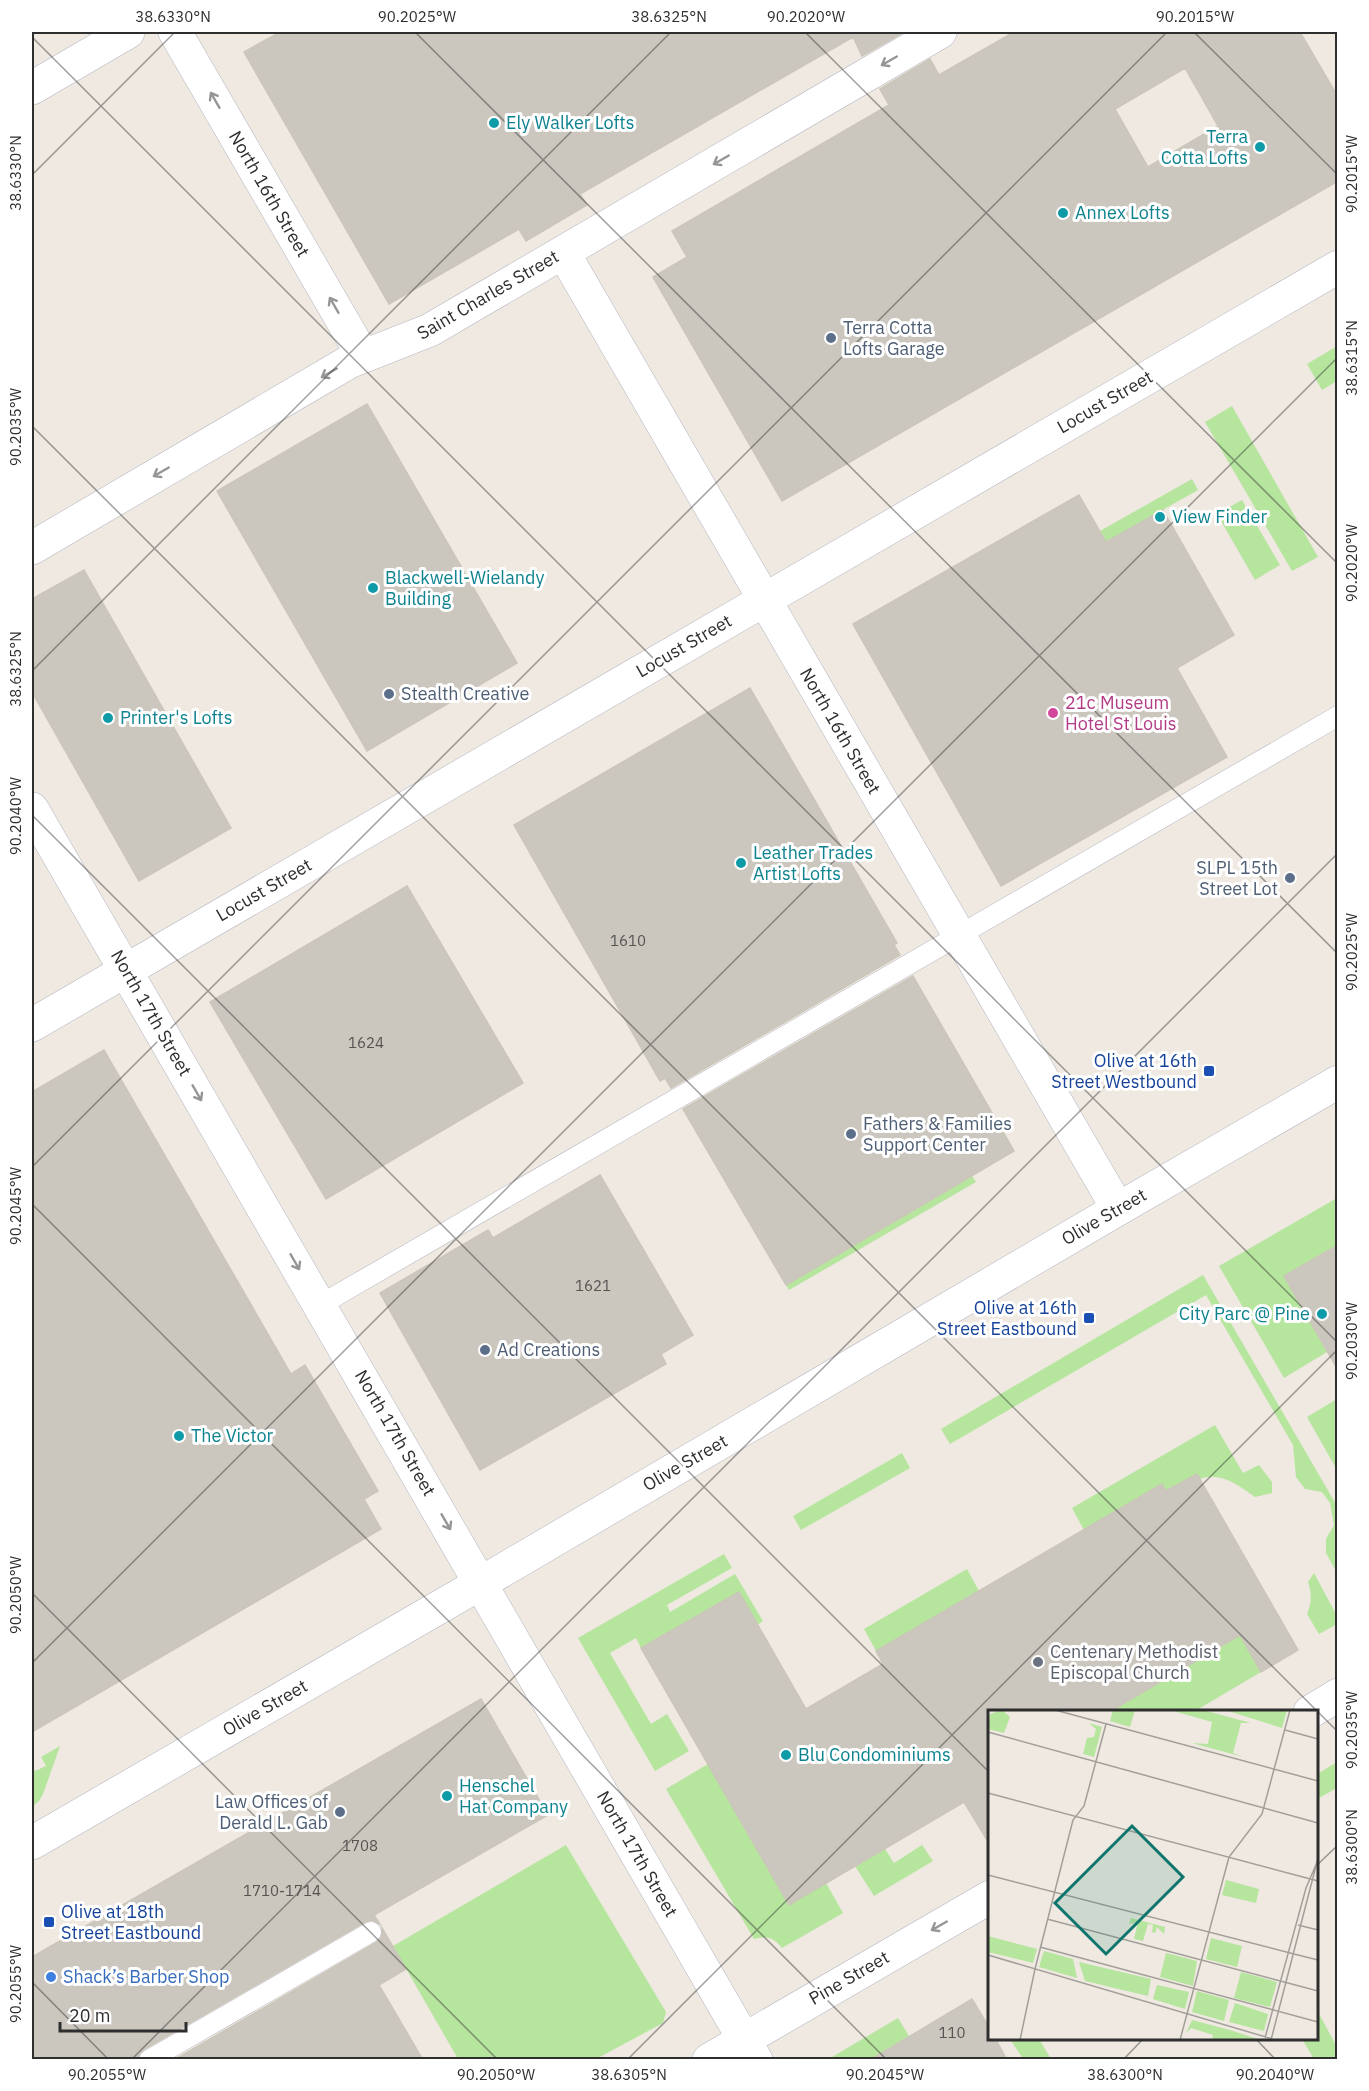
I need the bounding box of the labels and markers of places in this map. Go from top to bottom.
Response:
place label: Ely Walker Lofts [506,111,634,134]
marker: Ely Walker Lofts [487,116,501,130]
place label: Terra Cotta Lofts [1161,125,1248,169]
marker: Terra Cotta Lofts [1253,140,1267,154]
place label: Annex Lofts [1075,201,1170,224]
marker: Annex Lofts [1056,206,1070,220]
place label: Terra Cotta Lofts Garage [843,316,945,360]
marker: Terra Cotta Lofts Garage [824,331,838,345]
place label: View Finder [1172,505,1267,528]
marker: View Finder [1153,510,1167,524]
place label: Blackwell-Wielandy Building [385,566,545,610]
marker: Blackwell-Wielandy Building [366,581,380,595]
place label: Stealth Creative [401,682,530,705]
marker: Stealth Creative [382,687,396,701]
place label: 21c Museum Hotel St Louis [1065,691,1177,735]
place label: Printer's Lofts [120,706,232,729]
marker: 21c Museum Hotel St Louis [1046,706,1060,720]
marker: Printer's Lofts [101,711,115,725]
place label: Leather Trades Artist Lofts [753,841,873,885]
marker: Leather Trades Artist Lofts [734,856,748,870]
place label: SLPL 15th Street Lot [1196,856,1278,900]
marker: SLPL 15th Street Lot [1283,871,1297,885]
place label: Olive at 16th Street Westbound [1051,1049,1197,1093]
marker: Olive at 16th Street Westbound [1202,1064,1216,1078]
place label: Fathers & Families Support Center [863,1112,1012,1156]
marker: Fathers & Families Support Center [844,1127,858,1141]
place label: Olive at 16th Street Eastbound [937,1296,1077,1340]
place label: City Parc @ Pine [1179,1302,1310,1325]
marker: City Parc @ Pine [1315,1307,1329,1321]
marker: Olive at 16th Street Eastbound [1082,1311,1096,1325]
place label: Ad Creations [497,1338,600,1361]
marker: Ad Creations [478,1343,492,1357]
place label: The Victor [191,1424,273,1447]
marker: The Victor [172,1429,186,1443]
place label: Centenary Methodist Episcopal Church [1050,1640,1218,1684]
marker: Centenary Methodist Episcopal Church [1031,1655,1045,1669]
place label: Blu Condominiums [798,1743,951,1766]
marker: Blu Condominiums [779,1748,793,1762]
place label: Henschel Hat Company [459,1774,568,1818]
marker: Henschel Hat Company [440,1789,454,1803]
place label: Law Offices of Derald L. Gab [215,1790,328,1834]
marker: Law Offices of Derald L. Gab [333,1805,347,1819]
place label: Olive at 18th Street Eastbound [61,1900,201,1944]
marker: Olive at 18th Street Eastbound [42,1915,56,1929]
place label: Shack’s Barber Shop [63,1965,229,1988]
marker: Shack’s Barber Shop [44,1970,58,1984]

